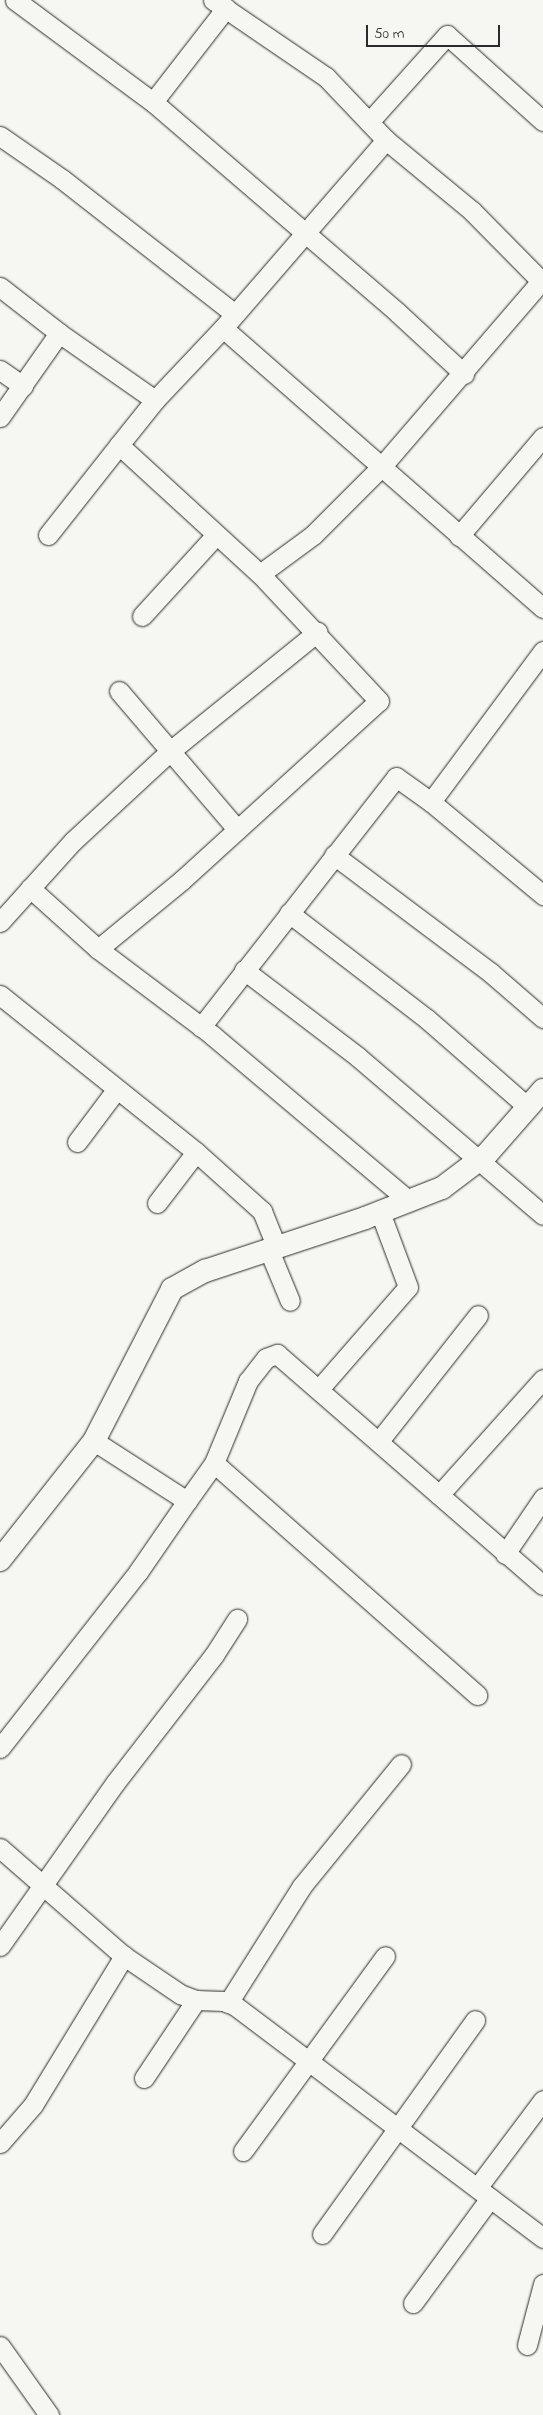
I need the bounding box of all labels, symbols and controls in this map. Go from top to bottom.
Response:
scale bar [368,15,502,47]
text: 50 m [374,23,404,45]

